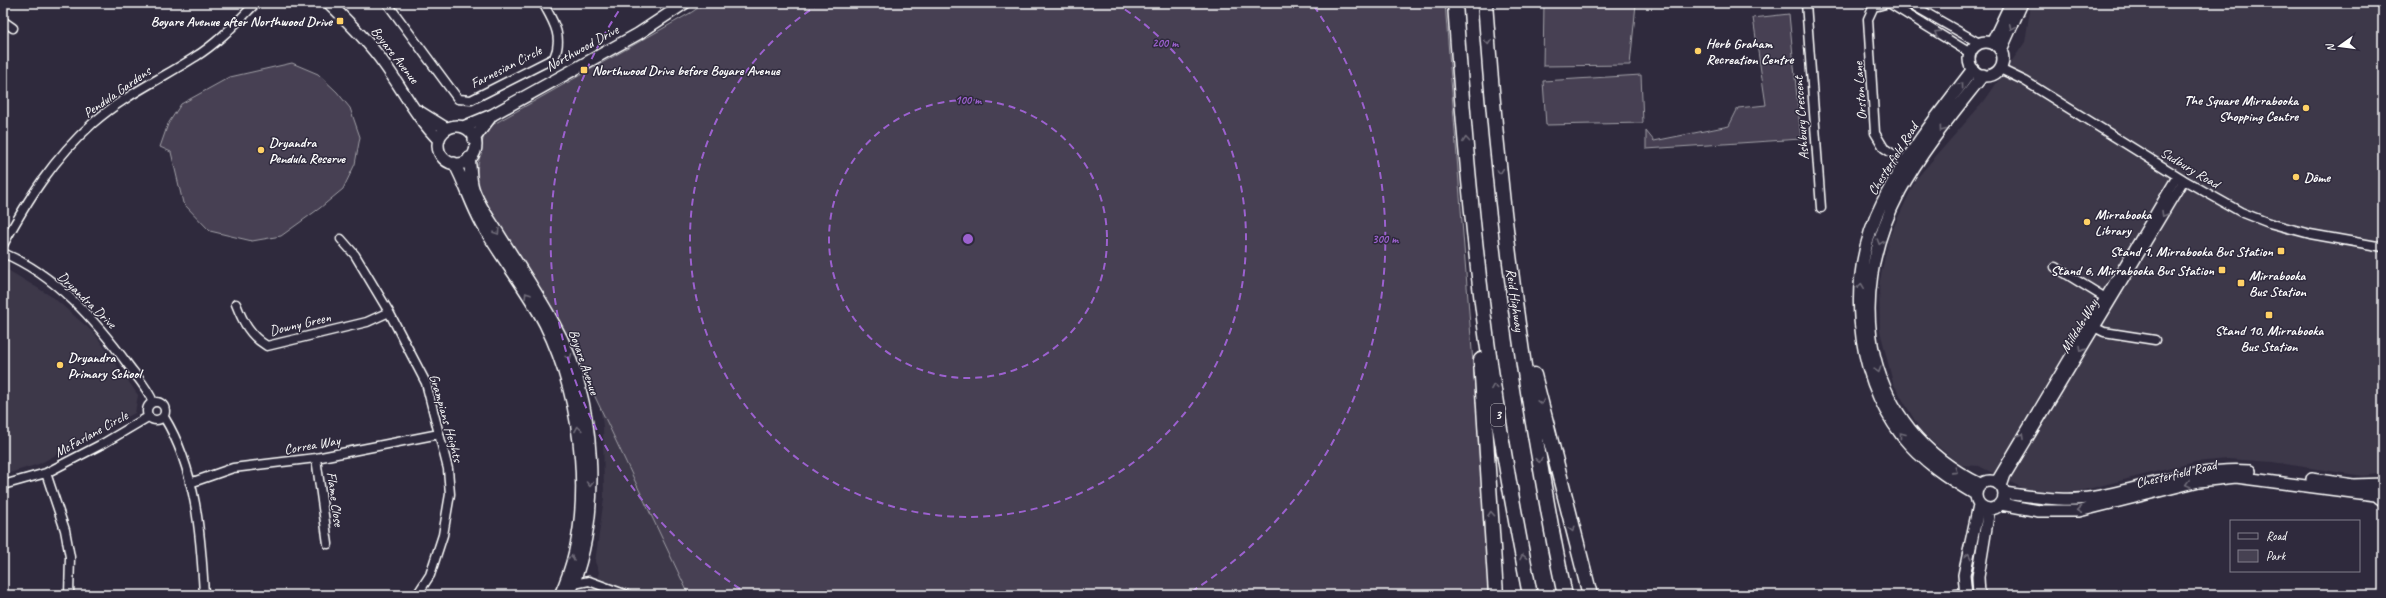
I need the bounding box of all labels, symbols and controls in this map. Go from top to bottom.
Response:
place label: Boyare Avenue after Northwood Drive [151,13,333,30]
marker: Boyare Avenue after Northwood Drive [335,16,345,26]
street label: Northwood Drive [543,20,623,75]
one-way arrow [2009,22,2017,30]
street label: Boyare Avenue [367,23,423,88]
north arrow [2320,26,2360,66]
one-way arrow [1934,30,1941,37]
text: 200 m [1152,35,1179,51]
place label: Herb Graham Recreation Centre [1706,35,1795,68]
one-way arrow [1483,39,1492,45]
street label: Farnesian Circle [468,41,546,92]
text: N [2322,41,2338,53]
marker: Herb Graham Recreation Centre [1693,46,1703,56]
street label: Orston Lane [1849,60,1871,121]
street label: Pendula Gardens [80,62,155,121]
place label: Northwood Drive before Boyare Avenue [592,62,781,79]
marker: Northwood Drive before Boyare Avenue [579,65,589,75]
street label: Ashbury Crescent [1790,74,1812,160]
one-way arrow [1956,82,1964,89]
text: 100 m [955,92,982,108]
place label: The Square Mirrabooka Shopping Centre [2184,92,2299,125]
marker: The Square Mirrabooka Shopping Centre [2301,103,2311,113]
street label: Chesterfield Road [1864,117,1923,198]
one-way arrow [1940,124,1947,131]
place label: Dryandra Pendula Reserve [269,134,346,167]
one-way arrow [1461,137,1470,143]
street label: Sudbury Road [2157,144,2225,193]
marker: Dryandra Pendula Reserve [256,145,266,155]
one-way arrow [1495,168,1504,174]
place label: Dôme [2304,169,2331,186]
marker: Dôme [2291,172,2301,182]
place label: Mirrabooka Library [2095,206,2152,239]
one-way arrow [2161,210,2168,217]
marker: Mirrabooka Library [2082,217,2092,227]
one-way arrow [493,228,500,235]
text: 300 m [1372,231,1399,247]
centre of rings [961,232,975,246]
one-way arrow [1876,238,1885,245]
place label: Stand 1, Mirrabooka Bus Station [2110,243,2274,260]
marker: Stand 1, Mirrabooka Bus Station [2276,246,2286,256]
place label: Stand 6, Mirrabooka Bus Station [2051,262,2215,279]
marker: Stand 6, Mirrabooka Bus Station [2217,265,2227,275]
street label: Reid Highway [1502,267,1528,334]
place label: Mirrabooka Bus Station [2249,267,2307,300]
street label: Dryandra Drive [54,268,121,333]
marker: Mirrabooka Bus Station [2236,278,2246,288]
one-way arrow [1856,283,1865,289]
one-way arrow [524,292,532,299]
street label: Milldale Way [2056,295,2102,356]
street label: Downy Green [268,309,333,339]
marker: Stand 10, Mirrabooka Bus Station [2264,310,2274,320]
place label: Stand 10, Mirrabooka Bus Station [2215,322,2325,355]
street label: Boyare Avenue [565,327,604,398]
one-way arrow [2080,345,2087,352]
place label: Dryandra Primary School [68,349,145,382]
one-way arrow [564,353,572,360]
marker: Dryandra Primary School [55,360,65,370]
one-way arrow [1873,366,1882,373]
street label: Grampians Heights [425,372,467,465]
one-way arrow [1490,384,1498,390]
one-way arrow [1536,399,1544,406]
road number: 3 [1491,404,1505,426]
street label: McFarlane Circle [51,406,132,461]
one-way arrow [574,426,583,432]
street label: Correa Way [283,432,342,458]
one-way arrow [1900,432,1907,439]
one-way arrow [2017,433,2024,440]
street label: Chesterfield Road [2134,456,2220,492]
one-way arrow [1534,457,1543,463]
one-way arrow [1951,466,1958,473]
street label: Flame Close [323,471,347,529]
one-way arrow [2185,479,2192,488]
one-way arrow [586,481,594,487]
one-way arrow [2076,506,2082,515]
one-way arrow [1486,511,1495,517]
legend [2230,520,2360,572]
one-way arrow [1568,525,1576,532]
text: Road [2266,528,2288,544]
text: Park [2266,548,2287,564]
one-way arrow [1964,553,1972,560]
one-way arrow [1519,554,1527,560]
one-way arrow [567,555,575,561]

